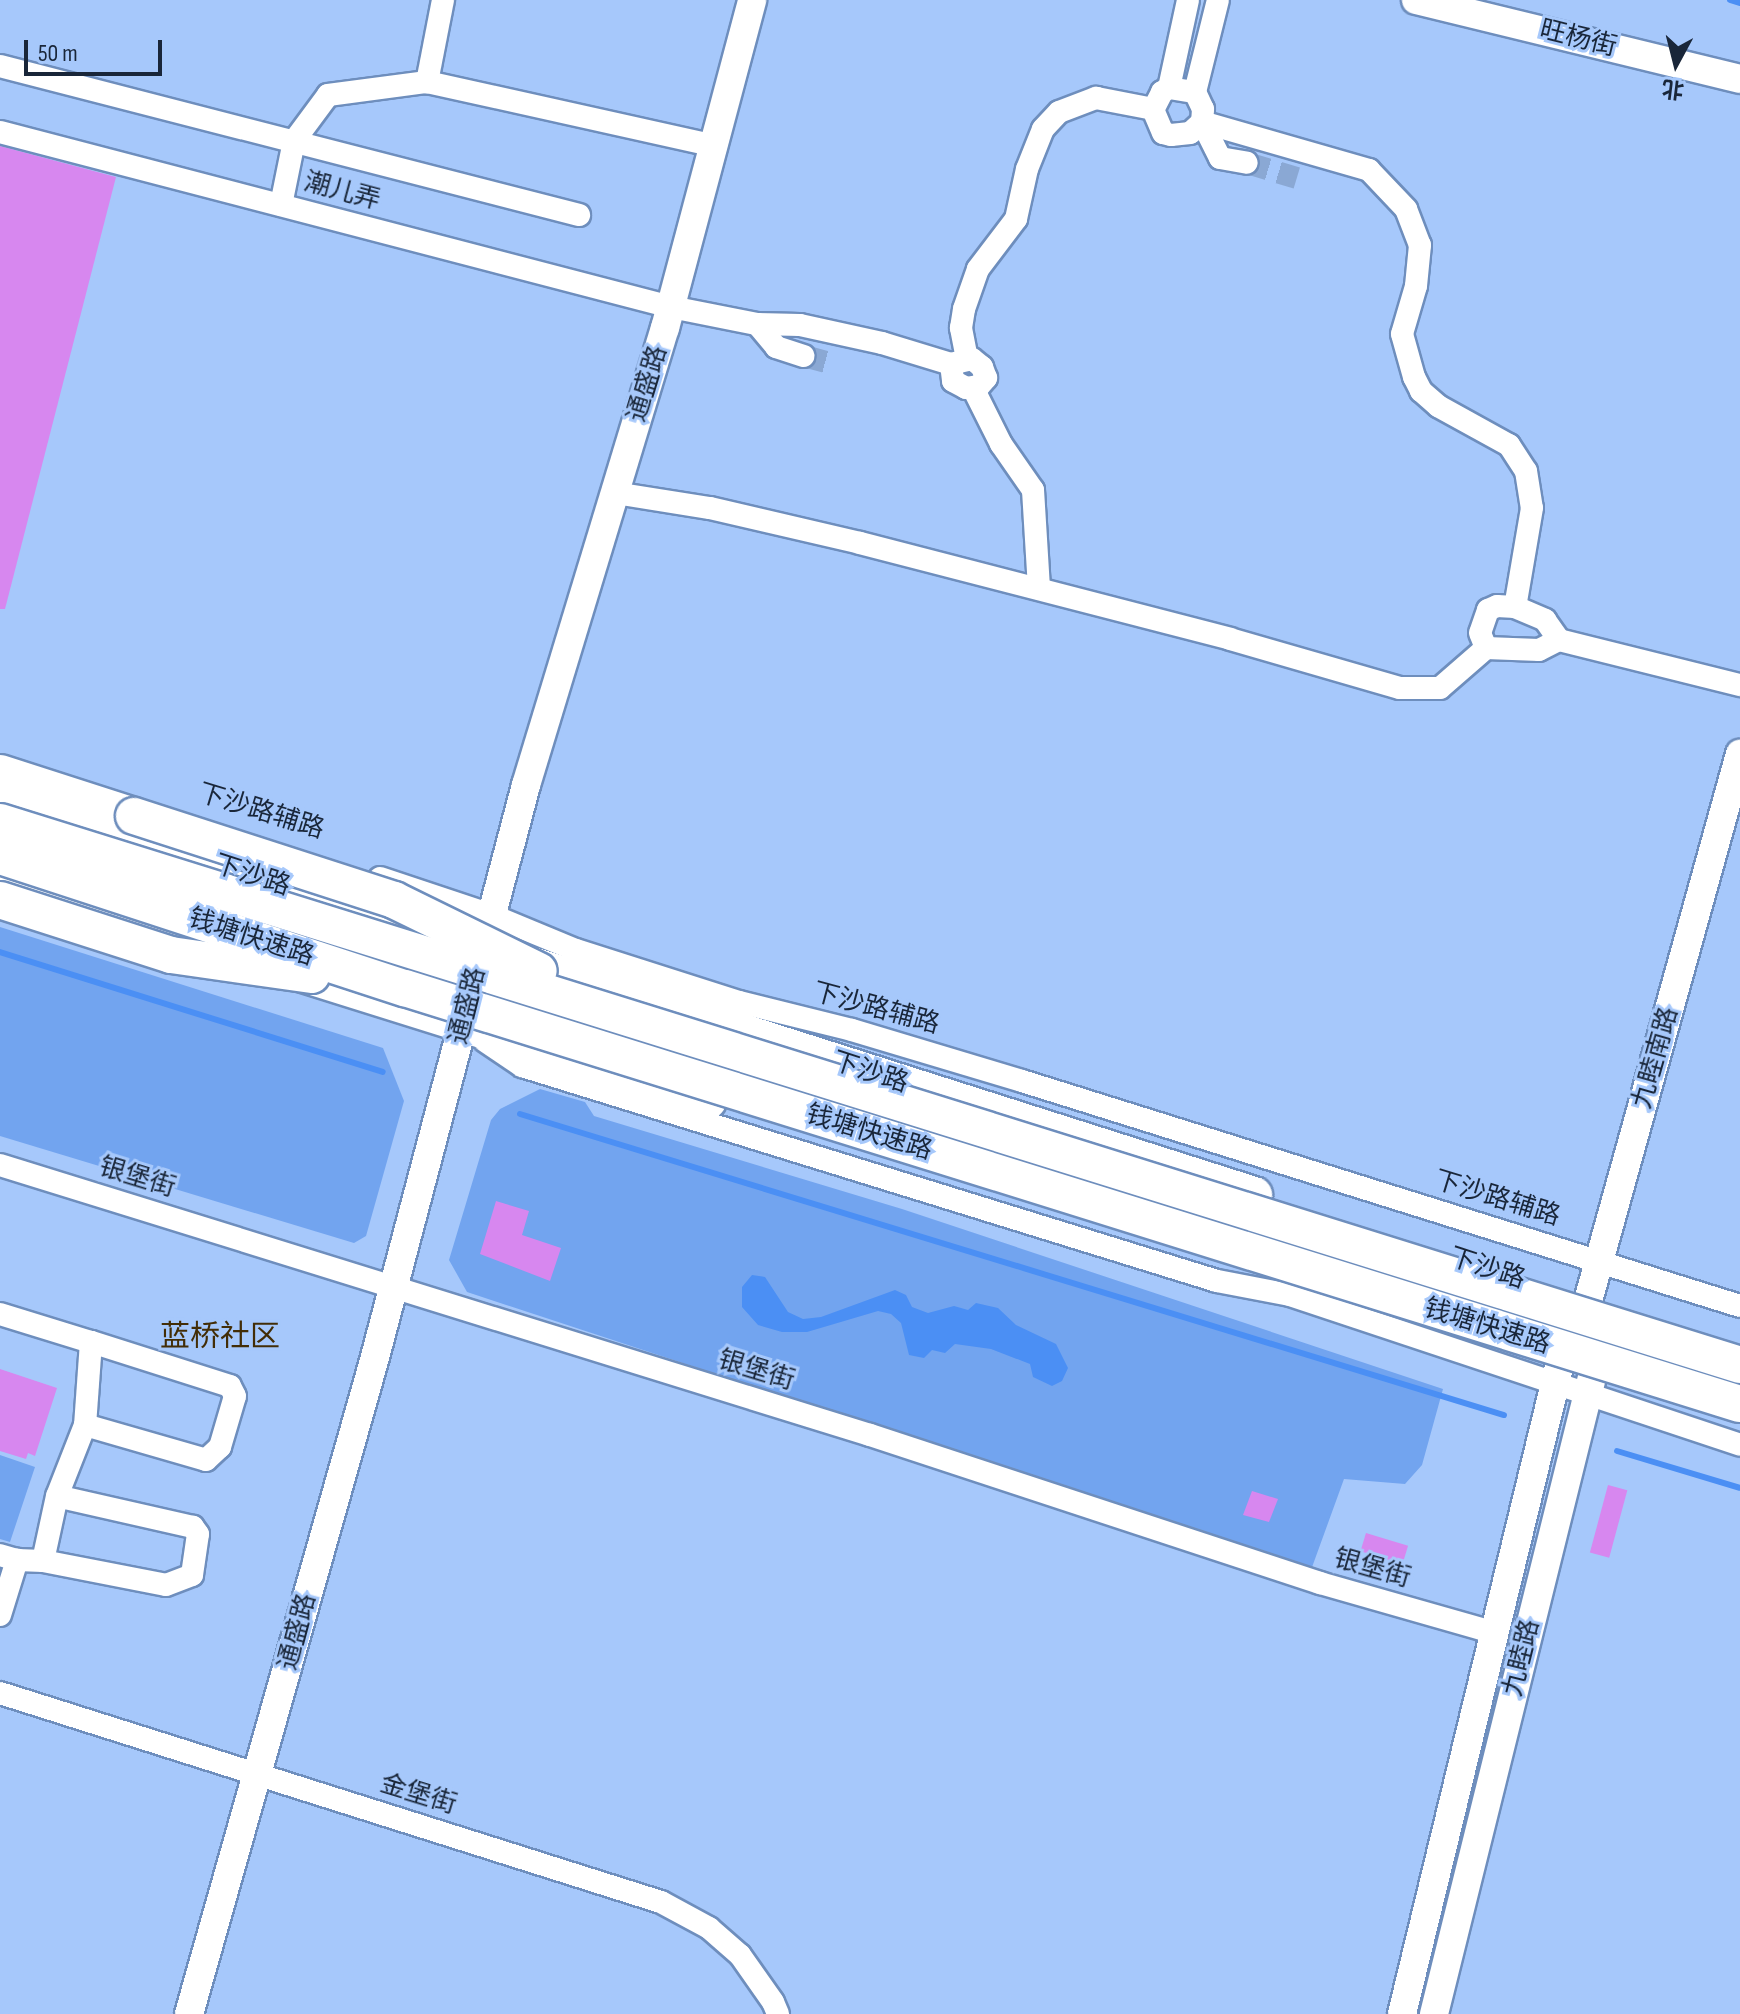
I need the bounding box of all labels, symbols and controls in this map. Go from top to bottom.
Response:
street label: 旺杨街 [1536,14,1620,64]
scale bar [28,24,166,74]
north arrow [1636,24,1716,104]
text: 50 m [38,39,78,68]
text: 北 [1660,74,1686,103]
street label: 潮儿弄 [300,167,384,217]
street label: 通盛路 [622,342,674,426]
street label: 下沙路辅路 [194,778,328,846]
street label: 下沙路 [210,849,294,903]
street label: 钱塘快速路 [184,903,318,973]
street label: 通盛路 [443,964,493,1048]
street label: 下沙路辅路 [809,977,943,1041]
street label: 九睦南路 [1627,1004,1685,1112]
street label: 下沙路 [828,1046,912,1100]
street label: 钱塘快速路 [802,1099,936,1167]
street label: 银堡街 [95,1152,179,1204]
street label: 下沙路辅路 [1430,1165,1564,1233]
street label: 下沙路 [1445,1242,1529,1296]
street label: 钱塘快速路 [1420,1293,1554,1361]
district label: 蓝桥社区 [160,1319,280,1355]
street label: 银堡街 [714,1345,798,1397]
street label: 银堡街 [1330,1543,1414,1595]
street label: 通盛路 [273,1590,323,1674]
street label: 九睦路 [1497,1616,1547,1700]
street label: 金堡街 [376,1769,460,1821]

